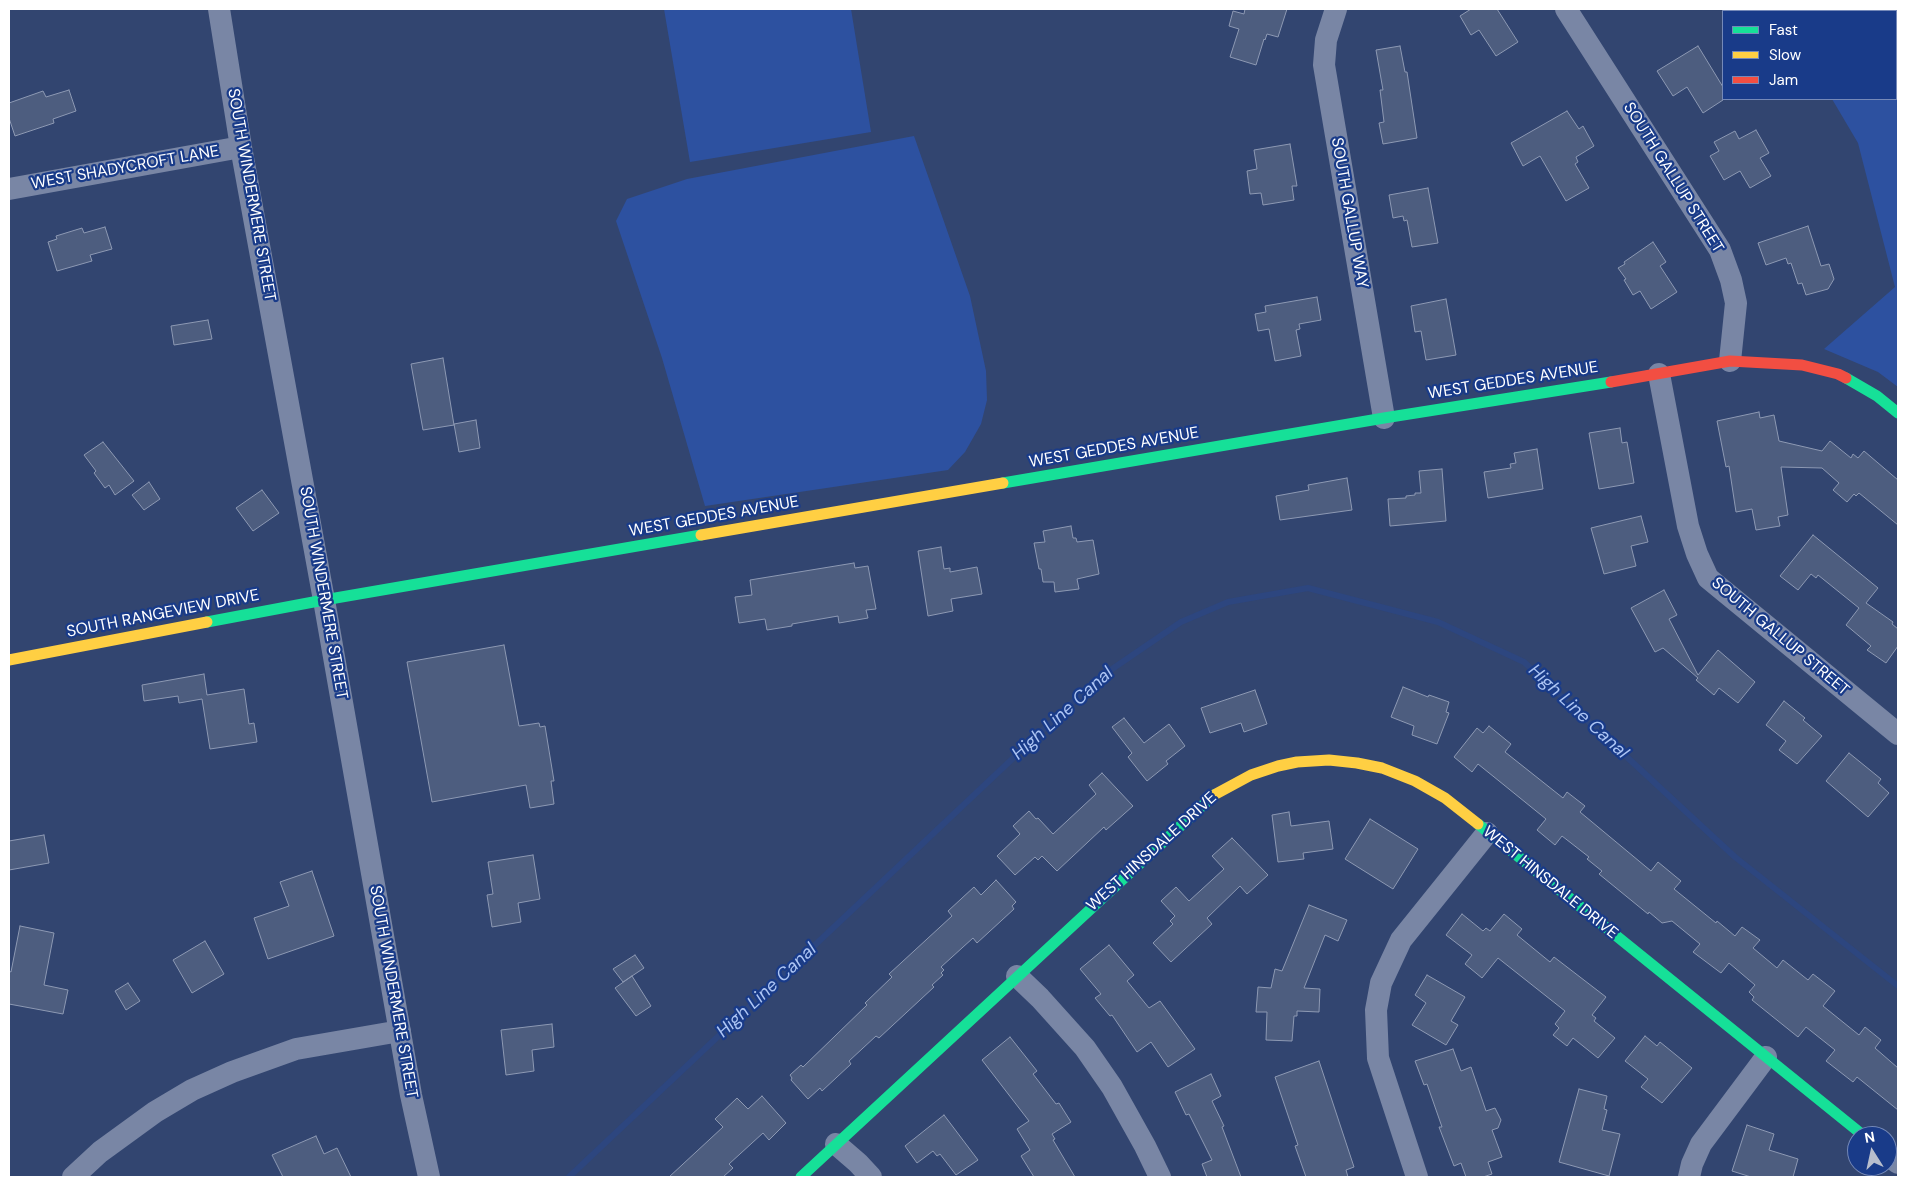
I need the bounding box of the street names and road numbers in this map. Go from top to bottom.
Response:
street label: SOUTH WINDERMERE STREET [223,87,279,303]
street label: SOUTH GALLUP STREET [1619,99,1727,257]
street label: SOUTH GALLUP WAY [1326,136,1372,290]
street label: WEST SHADYCROFT LANE [29,142,221,194]
street label: WEST GEDDES AVENUE [1427,358,1599,404]
street label: WEST GEDDES AVENUE [1028,424,1200,472]
street label: SOUTH WINDERMERE STREET [295,485,351,701]
street label: WEST GEDDES AVENUE [628,493,800,541]
street label: SOUTH GALLUP STREET [1707,574,1853,700]
street label: SOUTH RANGEVIEW DRIVE [65,586,261,642]
street label: WEST HINSDALE DRIVE [1083,789,1221,915]
street label: WEST HINSDALE DRIVE [1479,823,1621,943]
street label: SOUTH WINDERMERE STREET [365,884,421,1100]

